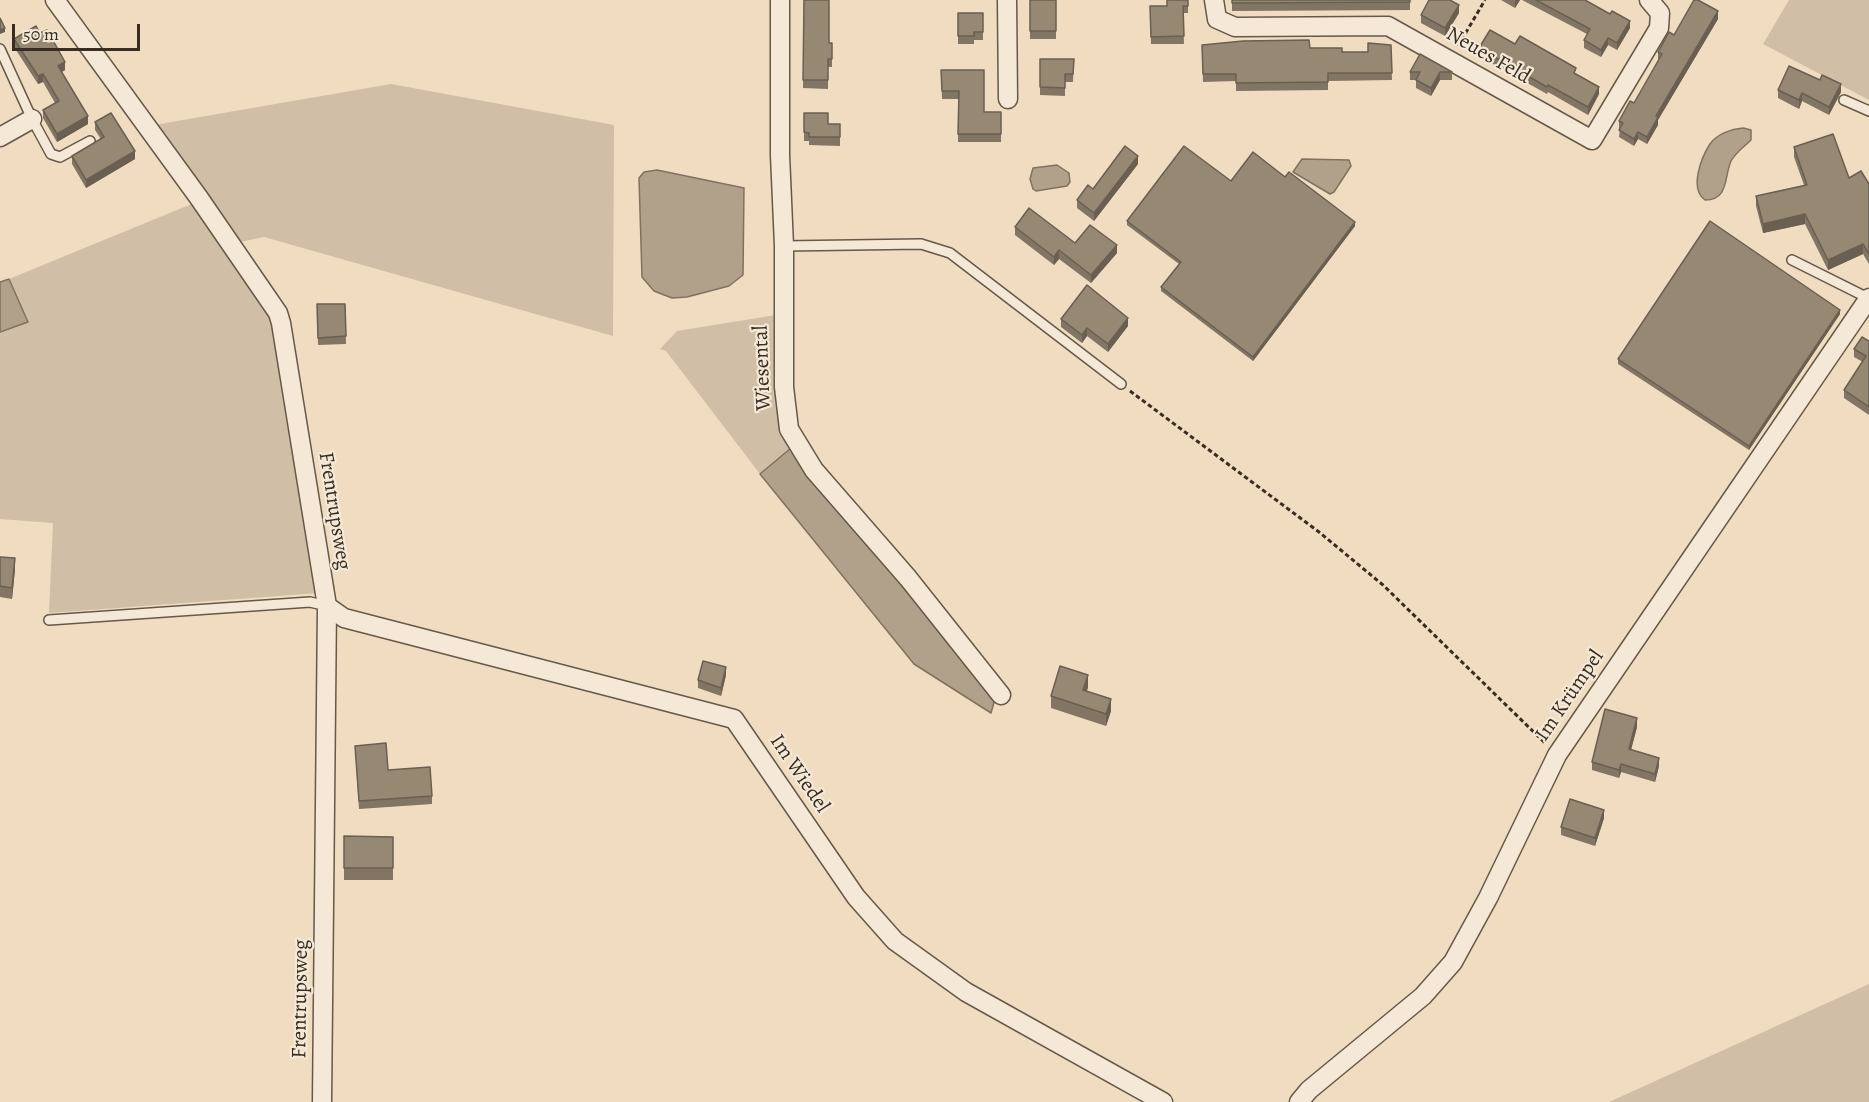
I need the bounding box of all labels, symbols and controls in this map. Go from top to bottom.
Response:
scale bar [15,12,142,50]
text: 50 m [23,22,59,46]
street label: Neues Feld [1441,22,1535,90]
street label: Wiesental [749,325,777,411]
street label: Frentrupsweg [312,450,356,572]
street label: Im Krümpel [1530,646,1610,746]
street label: Im Wiedel [764,730,834,818]
street label: Frentrupsweg [287,939,315,1059]

